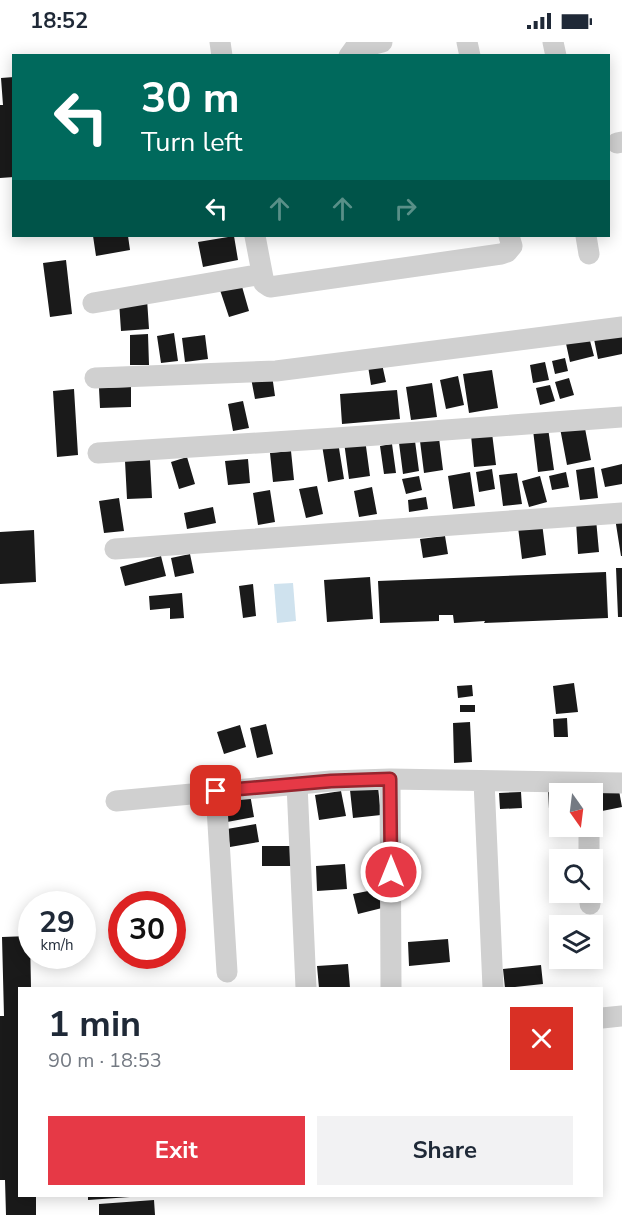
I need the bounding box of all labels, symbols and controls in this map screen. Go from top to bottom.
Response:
text: 18:52 [30,6,88,36]
text: 30 m [141,70,240,127]
icon: left [42,78,120,156]
text: Turn left [141,124,242,161]
icon: left [200,192,233,225]
icon: ahead [263,192,296,225]
icon: ahead [326,192,359,225]
icon: right [389,192,422,225]
pin [190,765,241,816]
icon: arrive [199,774,232,807]
north arrow [549,783,603,837]
map controls [549,783,603,969]
position arrow [359,840,423,904]
button: search [549,849,603,903]
speed limit sign: 30 [108,891,186,969]
text: 29 [39,902,75,943]
button: layers [549,915,603,969]
text: km/h [40,935,74,955]
text: 1 min [48,1000,141,1049]
button: close [510,1007,573,1070]
text: 90 m · 18:53 [48,1047,162,1074]
button: Exit [48,1116,305,1185]
button: Share [317,1116,573,1185]

